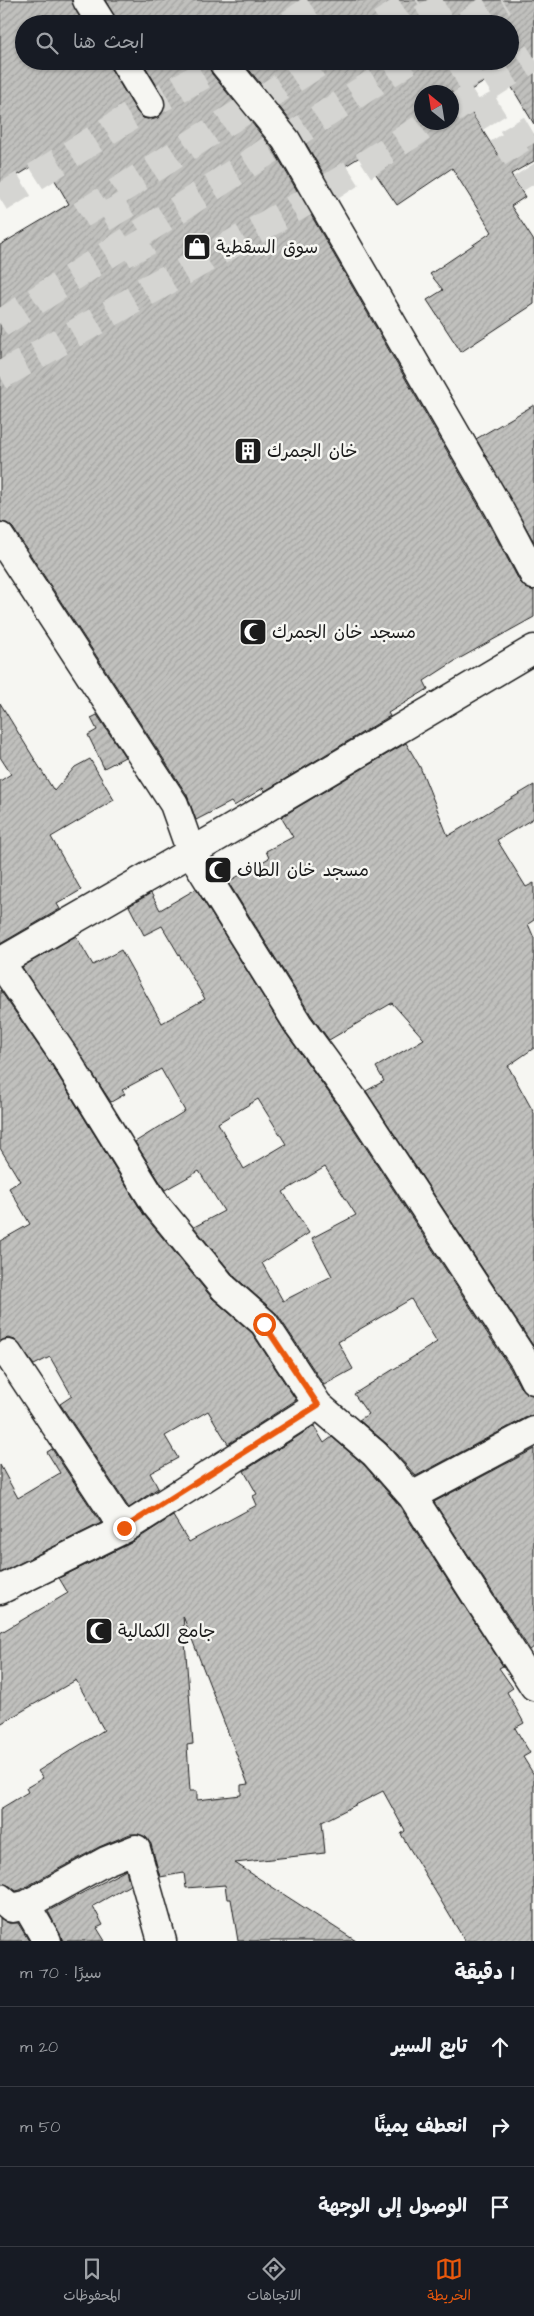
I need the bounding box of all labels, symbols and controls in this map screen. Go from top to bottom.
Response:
search box [15,15,519,70]
icon: search [33,29,61,57]
text: ابحث هنا [73,29,144,56]
north arrow [414,85,459,130]
shop icon: سوق السقطية [182,232,212,262]
place label: سوق السقطية [216,235,318,260]
building icon: خان الجمرك [233,436,263,466]
place label: خان الجمرك [267,439,358,464]
mosque icon: مسجد خان الجمرك [238,617,268,647]
place label: مسجد خان الجمرك [272,620,416,645]
mosque icon: مسجد خان الطاف [203,855,233,885]
place label: مسجد خان الطاف [237,858,369,883]
route start [253,1313,276,1336]
route end [113,1517,136,1540]
mosque icon: جامع الكمالية [84,1616,114,1646]
place label: جامع الكمالية [118,1619,216,1644]
text: 1 دقيقة [454,1958,514,1987]
text: سيرًا · 70 m [20,1962,102,1984]
text: تابع السير [392,2033,467,2060]
icon: ahead [486,2033,514,2061]
text: 20 m [20,2036,58,2058]
text: انعطف يمينًا [375,2113,467,2140]
icon: right [486,2113,514,2141]
text: 50 m [20,2116,60,2138]
text: الوصول إلى الوجهة [318,2193,467,2220]
icon: arrive [486,2193,514,2221]
tab: المحفوظات [63,2255,121,2308]
tab: الاتجاهات [247,2255,301,2308]
tab: الخريطة [427,2255,471,2308]

